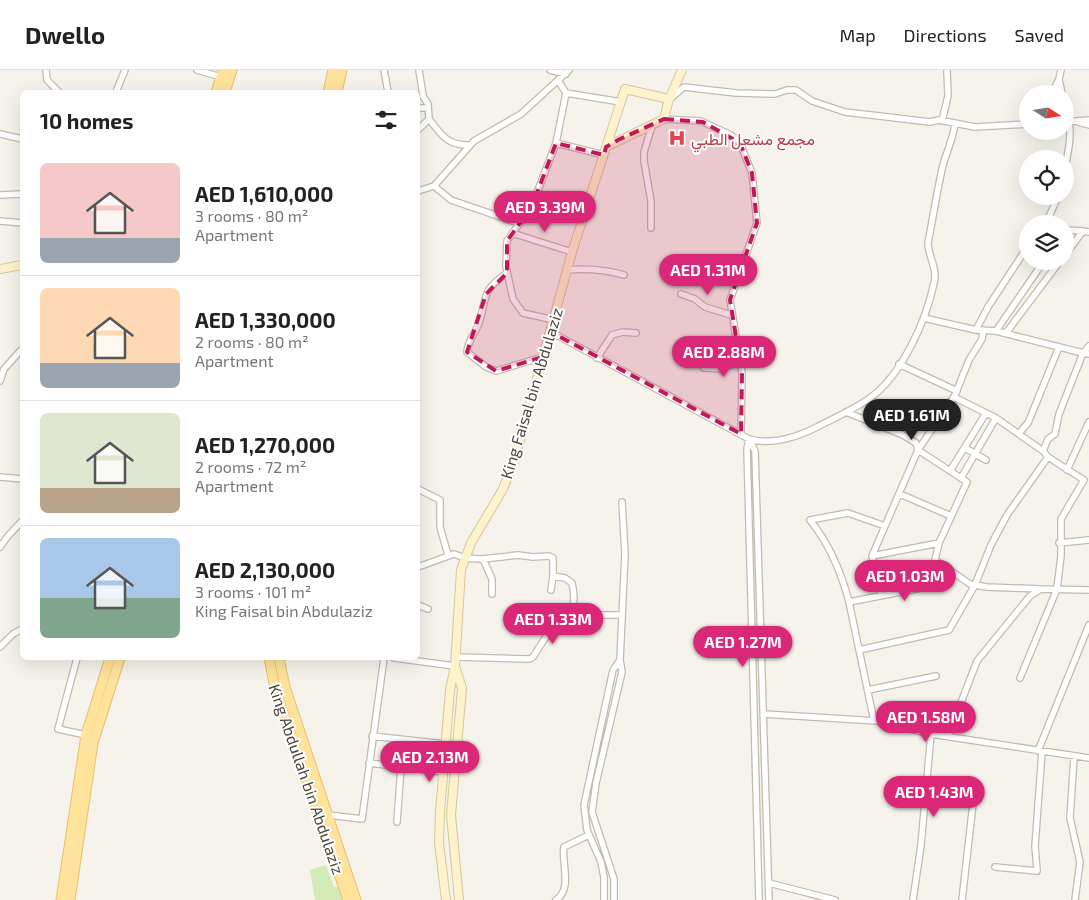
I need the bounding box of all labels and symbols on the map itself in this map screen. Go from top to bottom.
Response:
north arrow [1019,85,1074,140]
hospital icon: مجمع مشعل الطبي [667,128,687,148]
place label: مجمع مشعل الطبي [691,129,815,153]
pin: AED 3.39M [488,190,602,233]
pin: AED 1.31M [651,254,765,296]
street label: King Faisal bin Abdulaziz [496,305,566,481]
pin: AED 2.88M [667,336,781,378]
pin: AED 1.61M [855,398,969,441]
pin: AED 1.03M [848,560,962,602]
pin: AED 1.33M [496,602,610,645]
pin: AED 1.27M [686,626,800,668]
street label: King Abdullah bin Abdulaziz [265,681,349,877]
pin: AED 1.58M [869,700,983,743]
pin: AED 2.13M [373,740,487,783]
pin: AED 1.43M [877,776,991,818]

